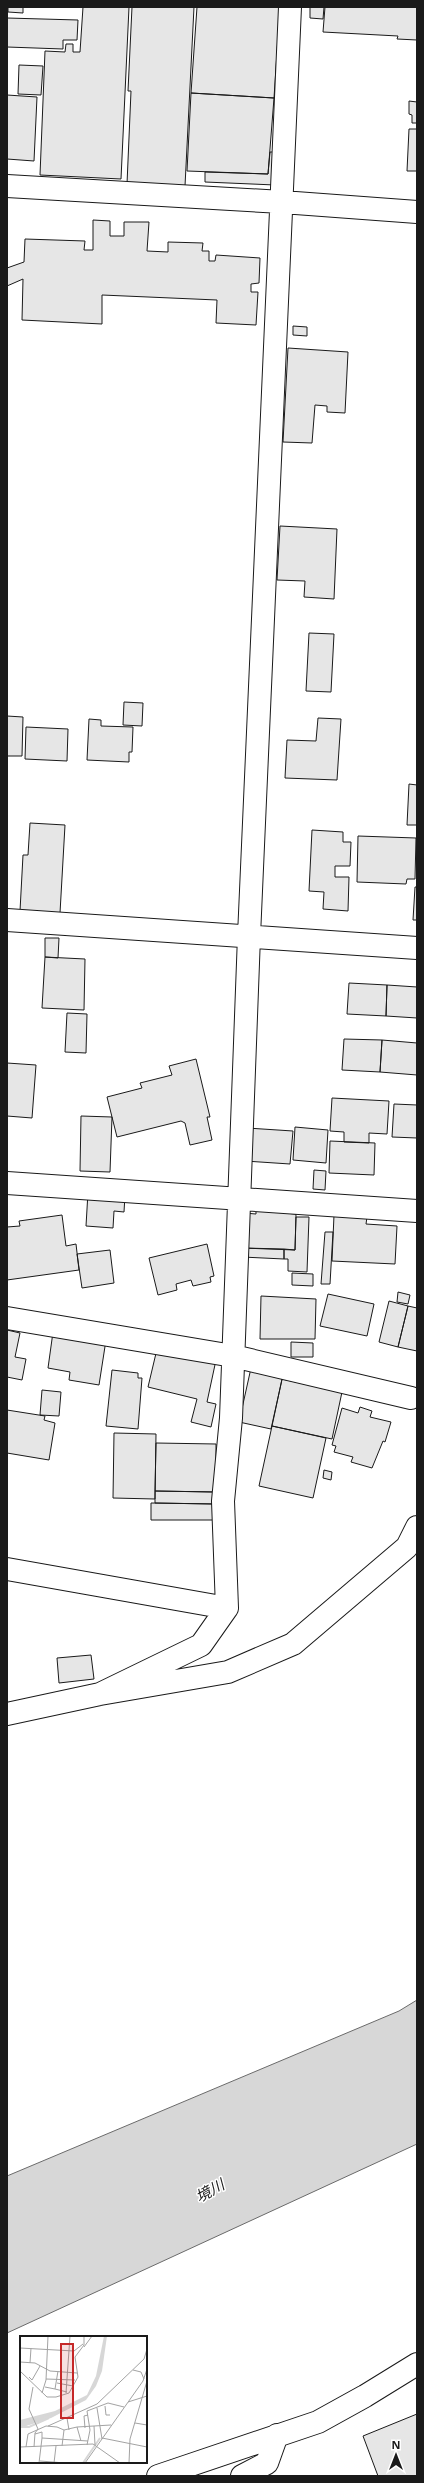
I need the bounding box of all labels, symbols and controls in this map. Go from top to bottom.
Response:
water label: 境川 [192,2173,229,2206]
inset map [20,2336,147,2463]
north arrow [376,2435,416,2475]
text: N [392,2437,400,2452]

